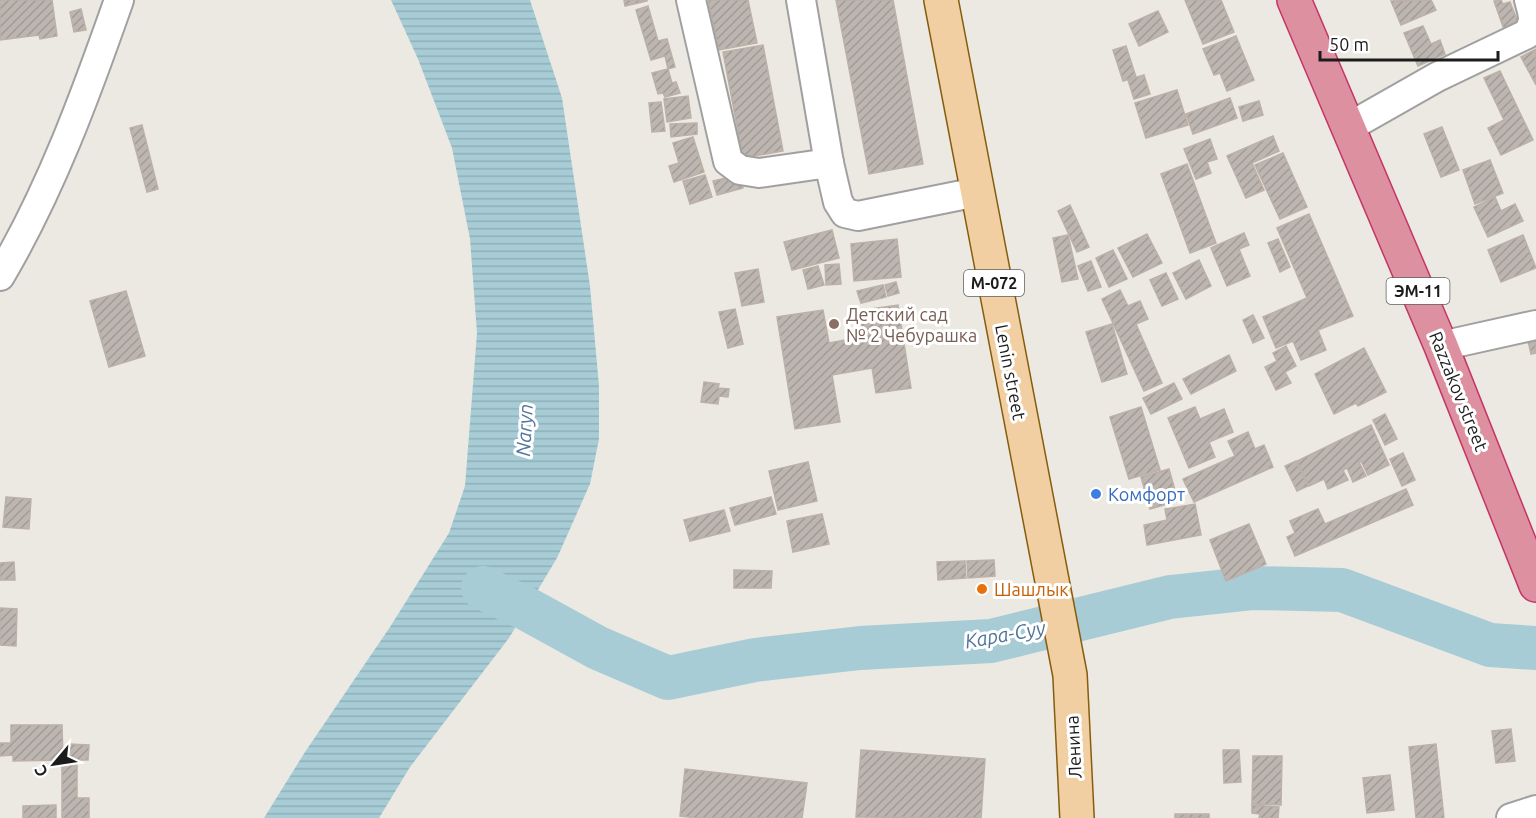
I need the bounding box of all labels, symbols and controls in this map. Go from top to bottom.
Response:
scale bar [1320,24,1498,62]
text: 50 m [1329,34,1369,54]
road number: М-072 [964,270,1024,296]
road number: ЭМ-11 [1386,278,1450,304]
place label: Детский сад № 2 Чебурашка [846,304,977,345]
marker: Детский сад № 2 Чебурашка [827,317,841,331]
street label: Lenin street [992,323,1030,421]
street label: Razzakov street [1426,328,1492,454]
water label: Naryn [511,403,537,457]
place label: Комфорт [1108,484,1185,504]
marker: Комфорт [1089,487,1103,501]
place label: Шашлык [994,579,1069,599]
marker: Шашлык [975,582,989,596]
water label: Кара-Суу [963,616,1048,652]
street label: Ленина [1061,715,1085,779]
north arrow [24,734,84,794]
text: С [31,762,51,780]

